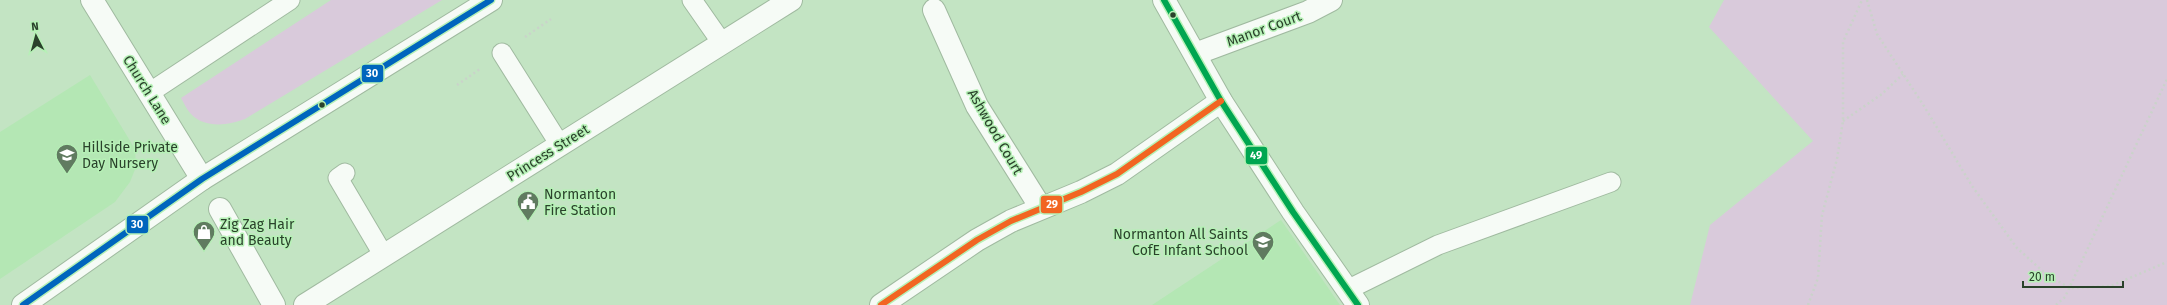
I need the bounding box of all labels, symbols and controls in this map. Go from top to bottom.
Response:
street label: Manor Court [1224,7,1305,50]
unlabelled marker [1168,10,1178,20]
north arrow [16,16,56,56]
text: N [31,20,39,33]
street label: Church Lane [119,52,175,128]
line badge: 30 [361,64,384,83]
text: 30 [365,67,379,80]
street label: Ashwood Court [964,86,1027,178]
unlabelled marker [317,100,327,110]
street label: Princess Street [504,120,593,185]
place label: Hillside Private Day Nursery [82,139,178,172]
school or university icon: Hillside Private Day Nursery [54,142,80,175]
line badge: 49 [1245,146,1268,165]
text: 49 [1250,149,1262,162]
place label: Normanton Fire Station [544,186,616,219]
public building icon: Normanton Fire Station [515,189,541,222]
line badge: 29 [1040,195,1063,214]
text: 29 [1046,198,1058,211]
line badge: 30 [126,215,149,234]
place label: Zig Zag Hair and Beauty [220,216,295,249]
text: 30 [130,218,144,231]
shop icon: Zig Zag Hair and Beauty [191,219,217,252]
place label: Normanton All Saints CofE Infant School [1113,226,1248,259]
school or university icon: Normanton All Saints CofE Infant School [1250,229,1276,262]
scale bar [2023,263,2123,289]
text: 20 m [2029,270,2055,284]

